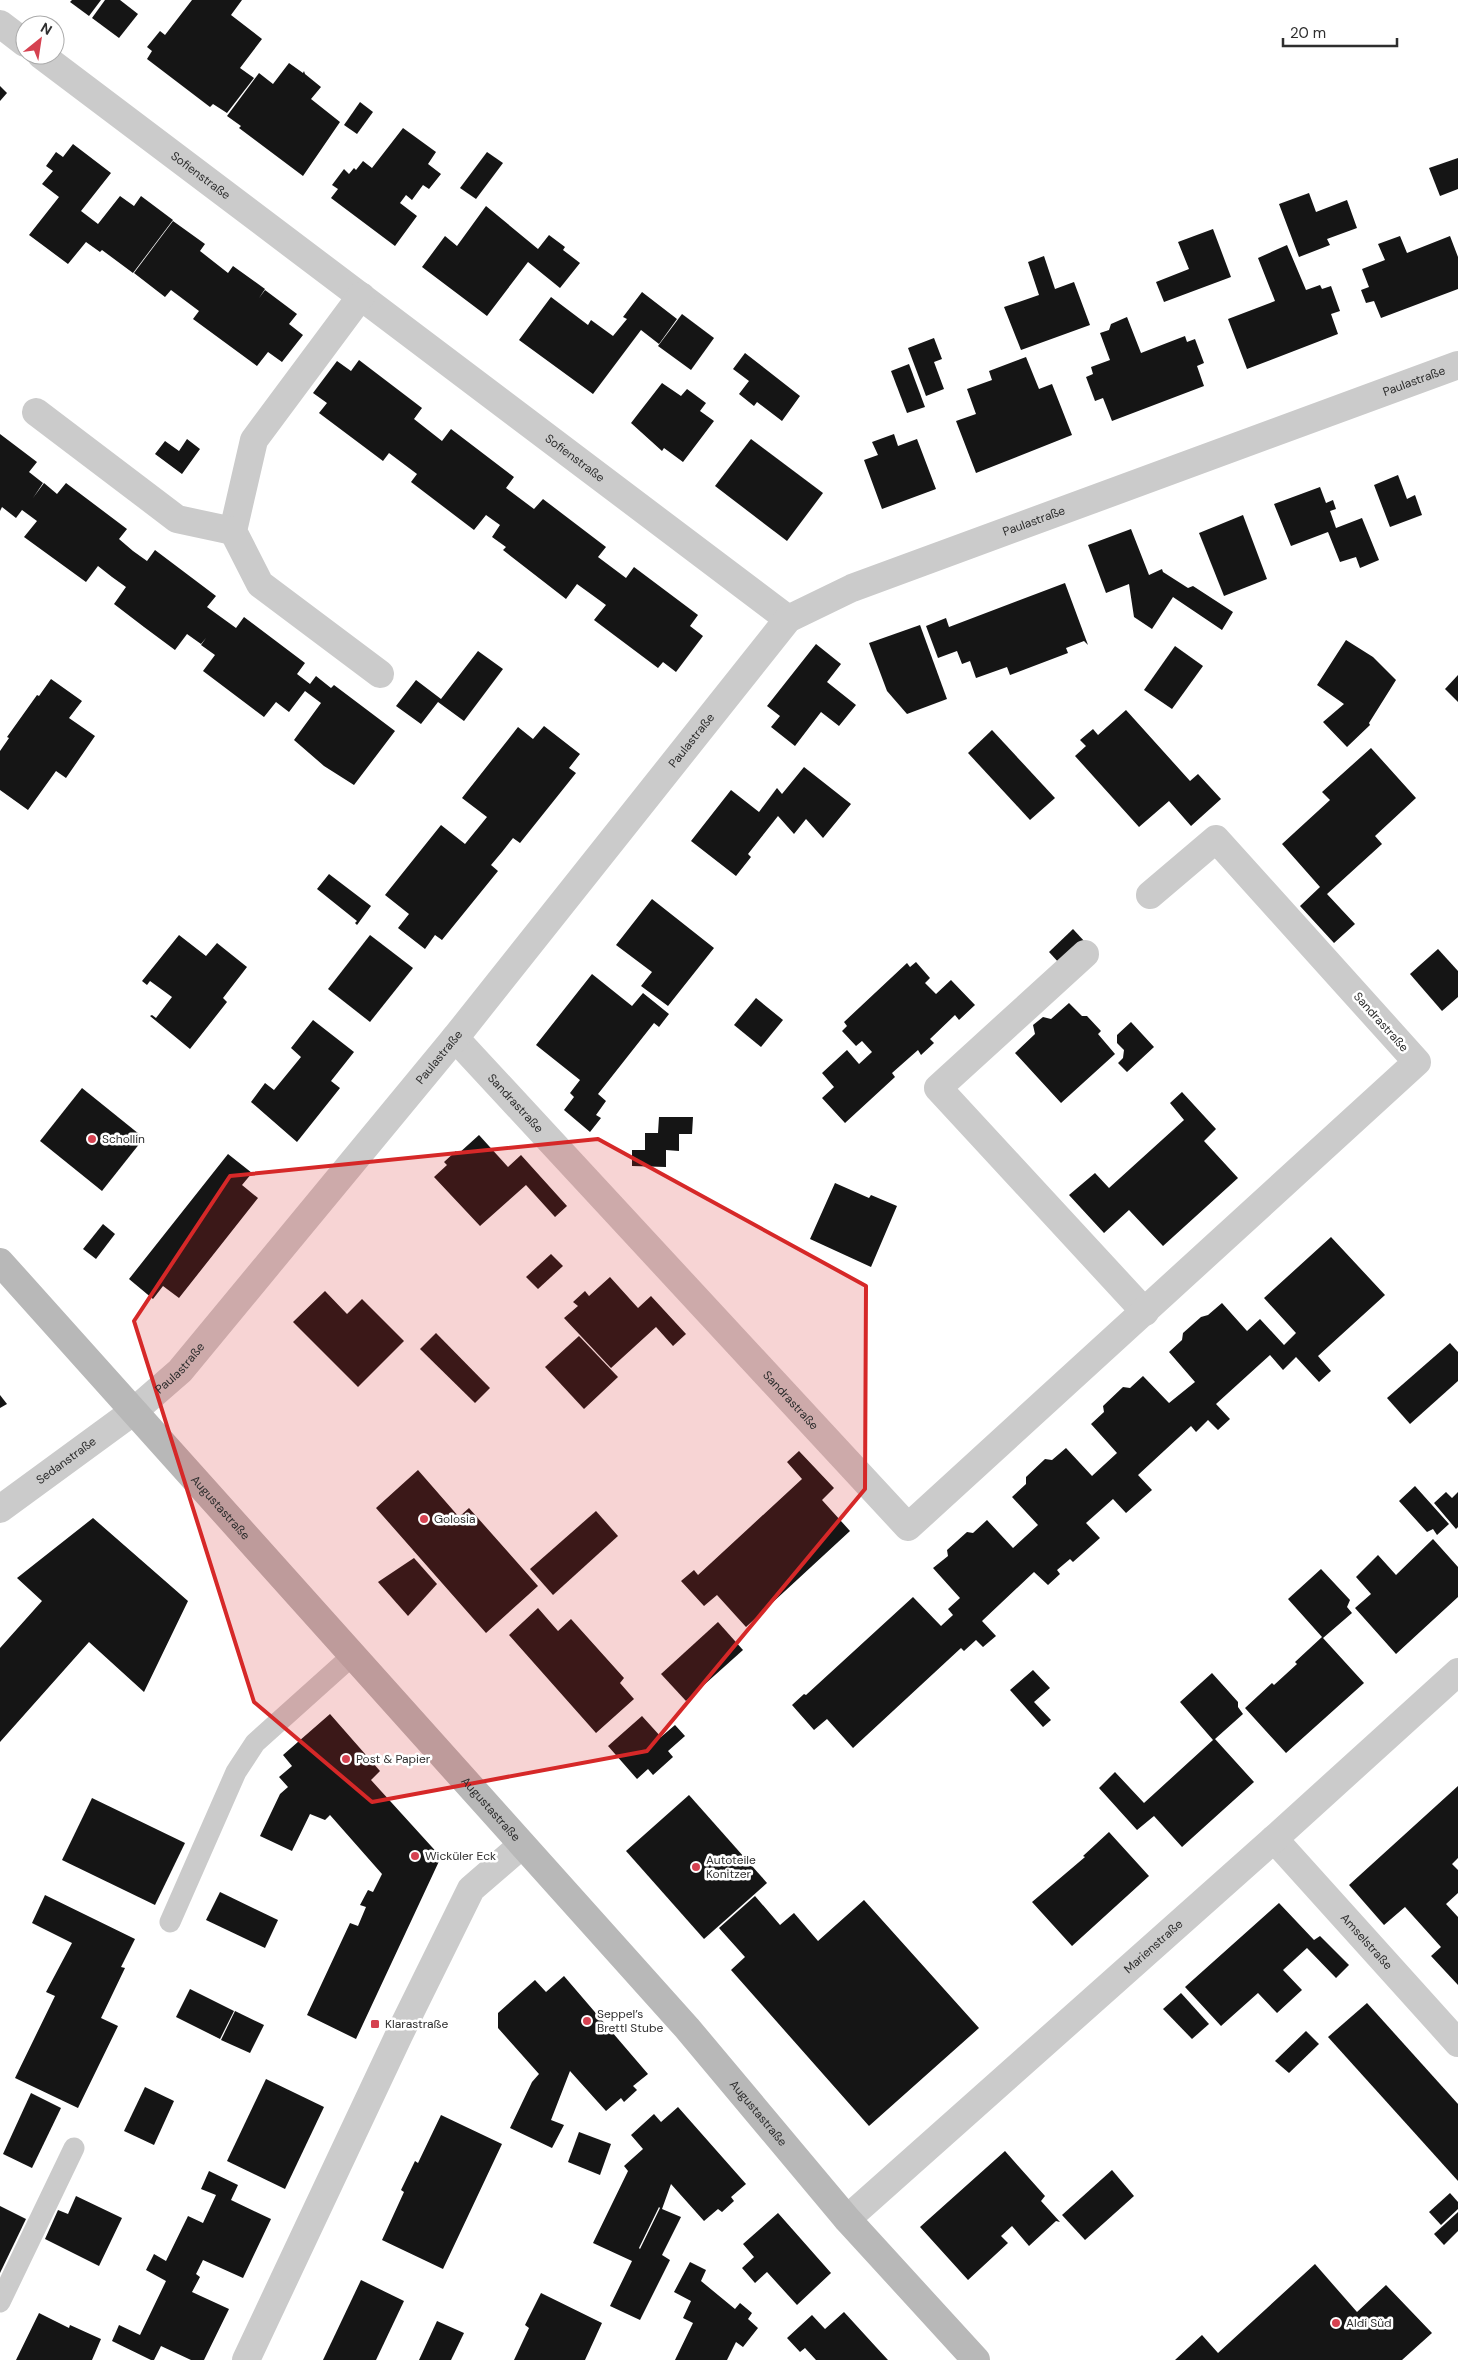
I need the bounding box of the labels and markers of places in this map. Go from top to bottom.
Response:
place label: Schollin [102,1131,145,1147]
marker: Schollin [86,1133,98,1145]
place label: Golosia [434,1511,475,1527]
marker: Golosia [418,1513,430,1525]
place label: Post & Papier [356,1751,431,1767]
marker: Post & Papier [340,1753,352,1765]
place label: Wicküler Eck [425,1848,496,1864]
marker: Wicküler Eck [409,1850,421,1862]
place label: Autoteile Konitzer [706,1852,756,1882]
marker: Autoteile Konitzer [690,1861,702,1873]
place label: Seppel’s Brettl Stube [597,2006,663,2036]
marker: Seppel’s Brettl Stube [581,2015,593,2027]
place label: Klarastraße [385,2016,448,2032]
marker: Klarastraße [369,2018,381,2030]
place label: Aldi Süd [1346,2315,1392,2331]
marker: Aldi Süd [1330,2317,1342,2329]

